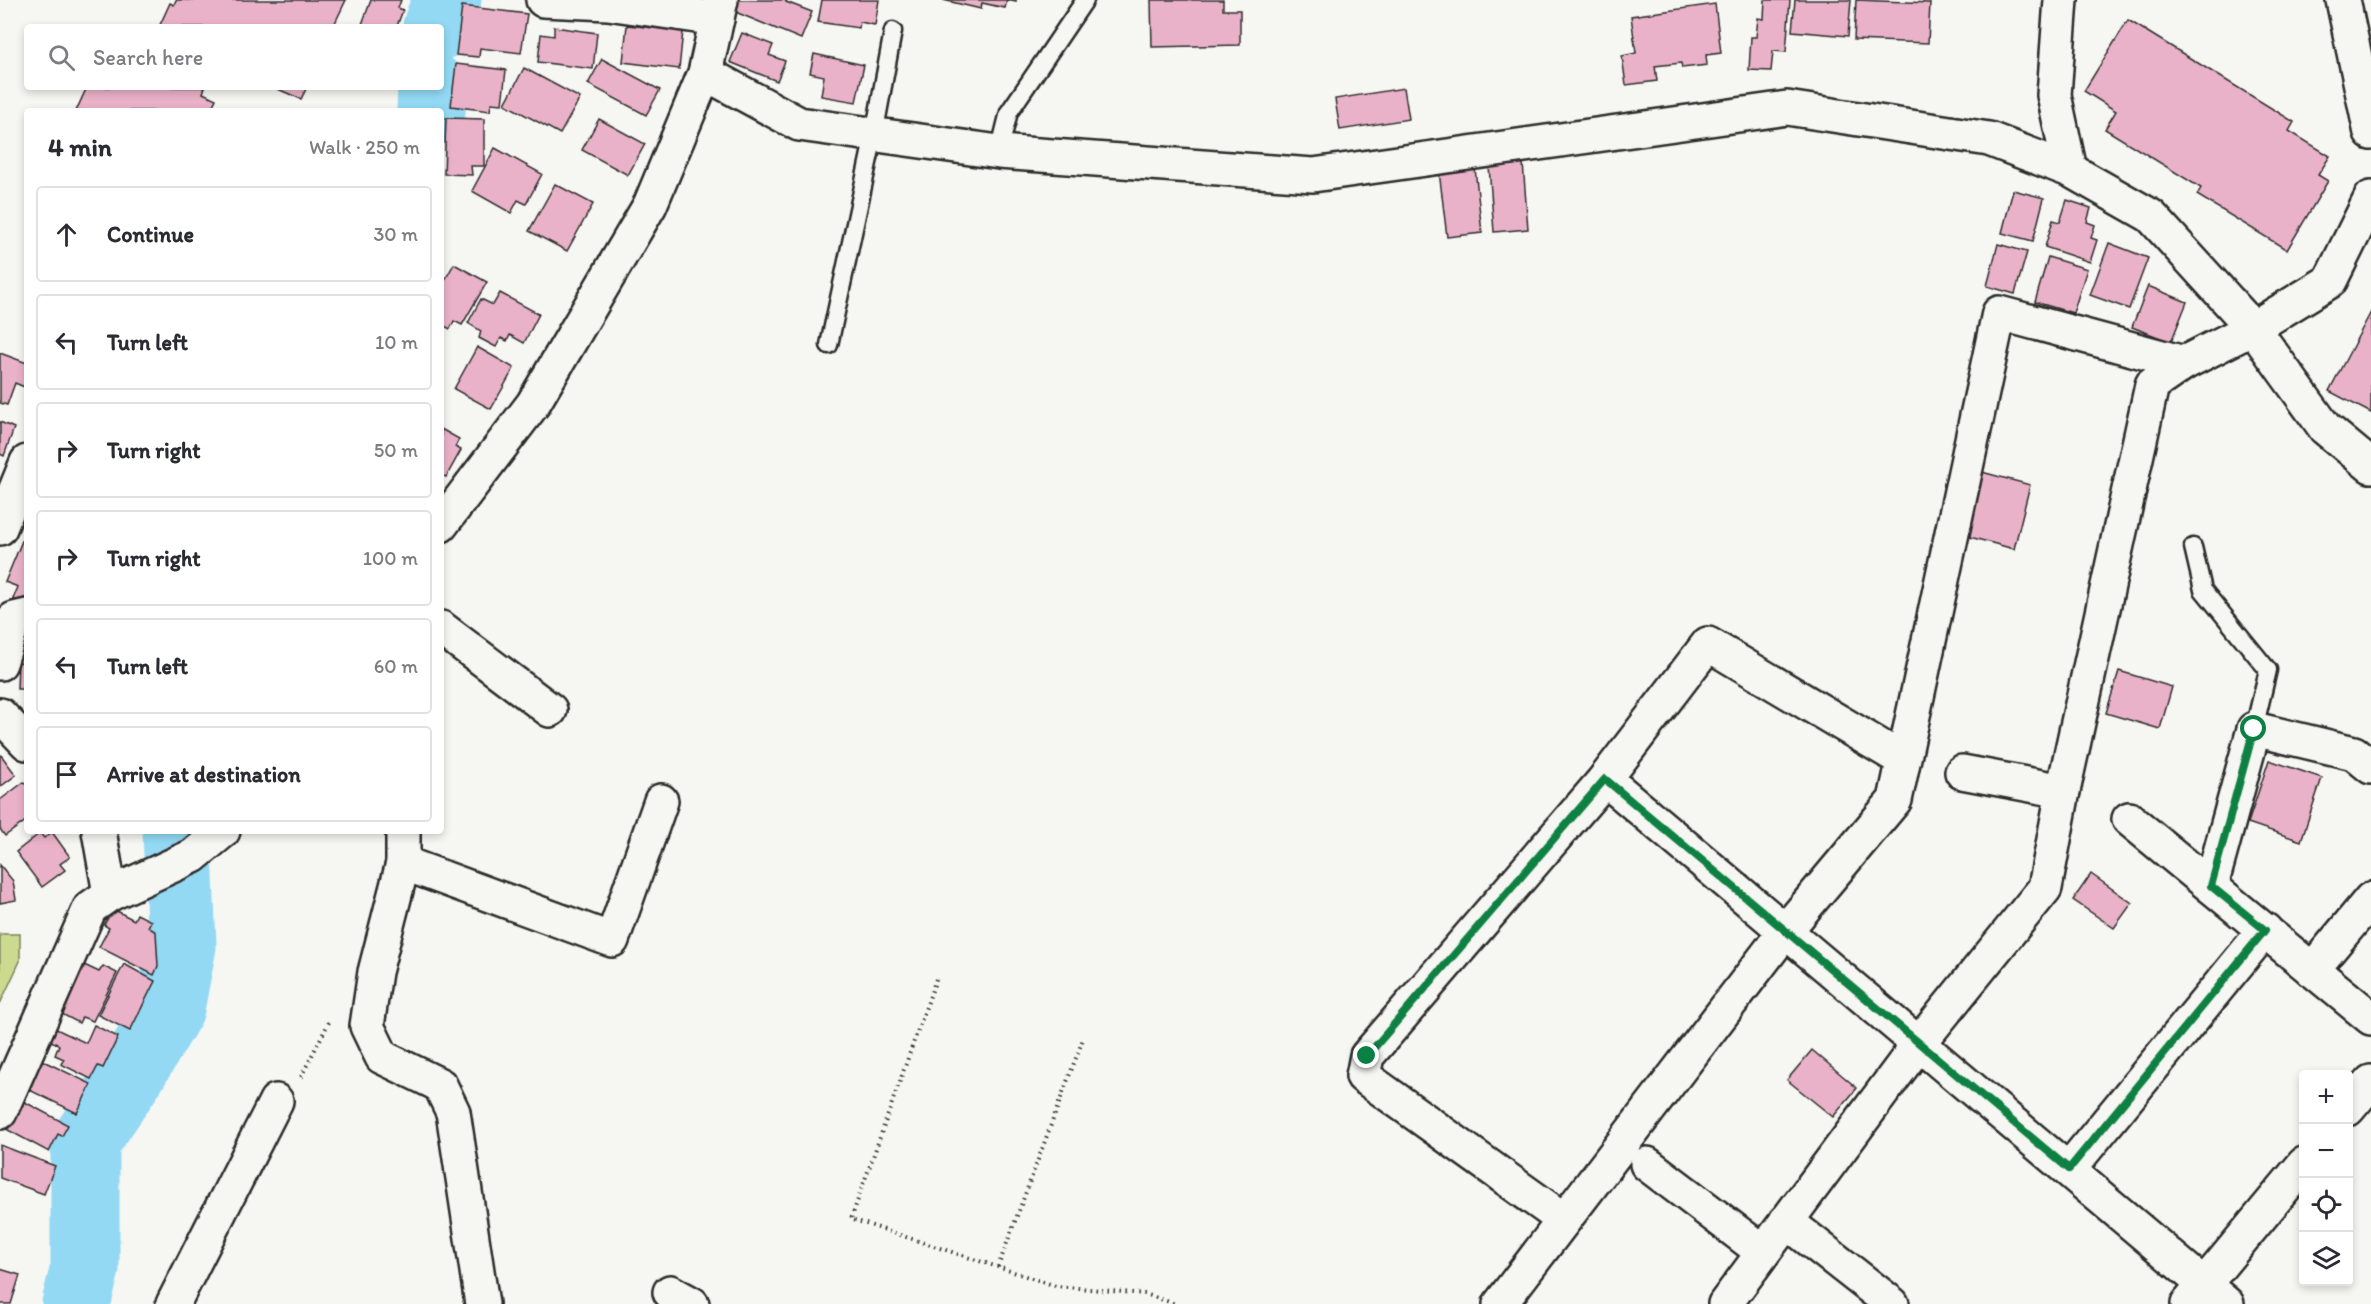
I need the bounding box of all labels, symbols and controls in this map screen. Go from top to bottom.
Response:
search box [24,24,444,90]
icon: search [45,41,78,74]
text: Search here [93,44,203,71]
text: 4 min [48,131,112,163]
text: Walk · 250 m [309,135,420,159]
icon: ahead [50,218,83,251]
text: Continue [107,221,194,248]
text: 30 m [373,222,418,246]
icon: left [50,326,83,359]
text: Turn left [107,329,188,356]
text: 10 m [375,330,418,354]
icon: right [50,434,83,467]
text: Turn right [107,437,201,464]
text: 50 m [374,438,418,462]
icon: right [50,542,83,575]
text: Turn right [107,545,201,572]
text: 100 m [363,546,418,570]
icon: left [50,650,83,683]
text: Turn left [107,653,188,680]
text: 60 m [374,654,418,678]
route start [2240,715,2266,741]
icon: arrive [50,758,83,791]
text: Arrive at destination [107,761,301,788]
route end [1353,1042,1379,1068]
map controls [2299,1070,2353,1286]
button: + [2299,1070,2353,1124]
button: − [2299,1124,2353,1178]
button: locate [2299,1178,2353,1232]
button: layers [2299,1232,2353,1286]

